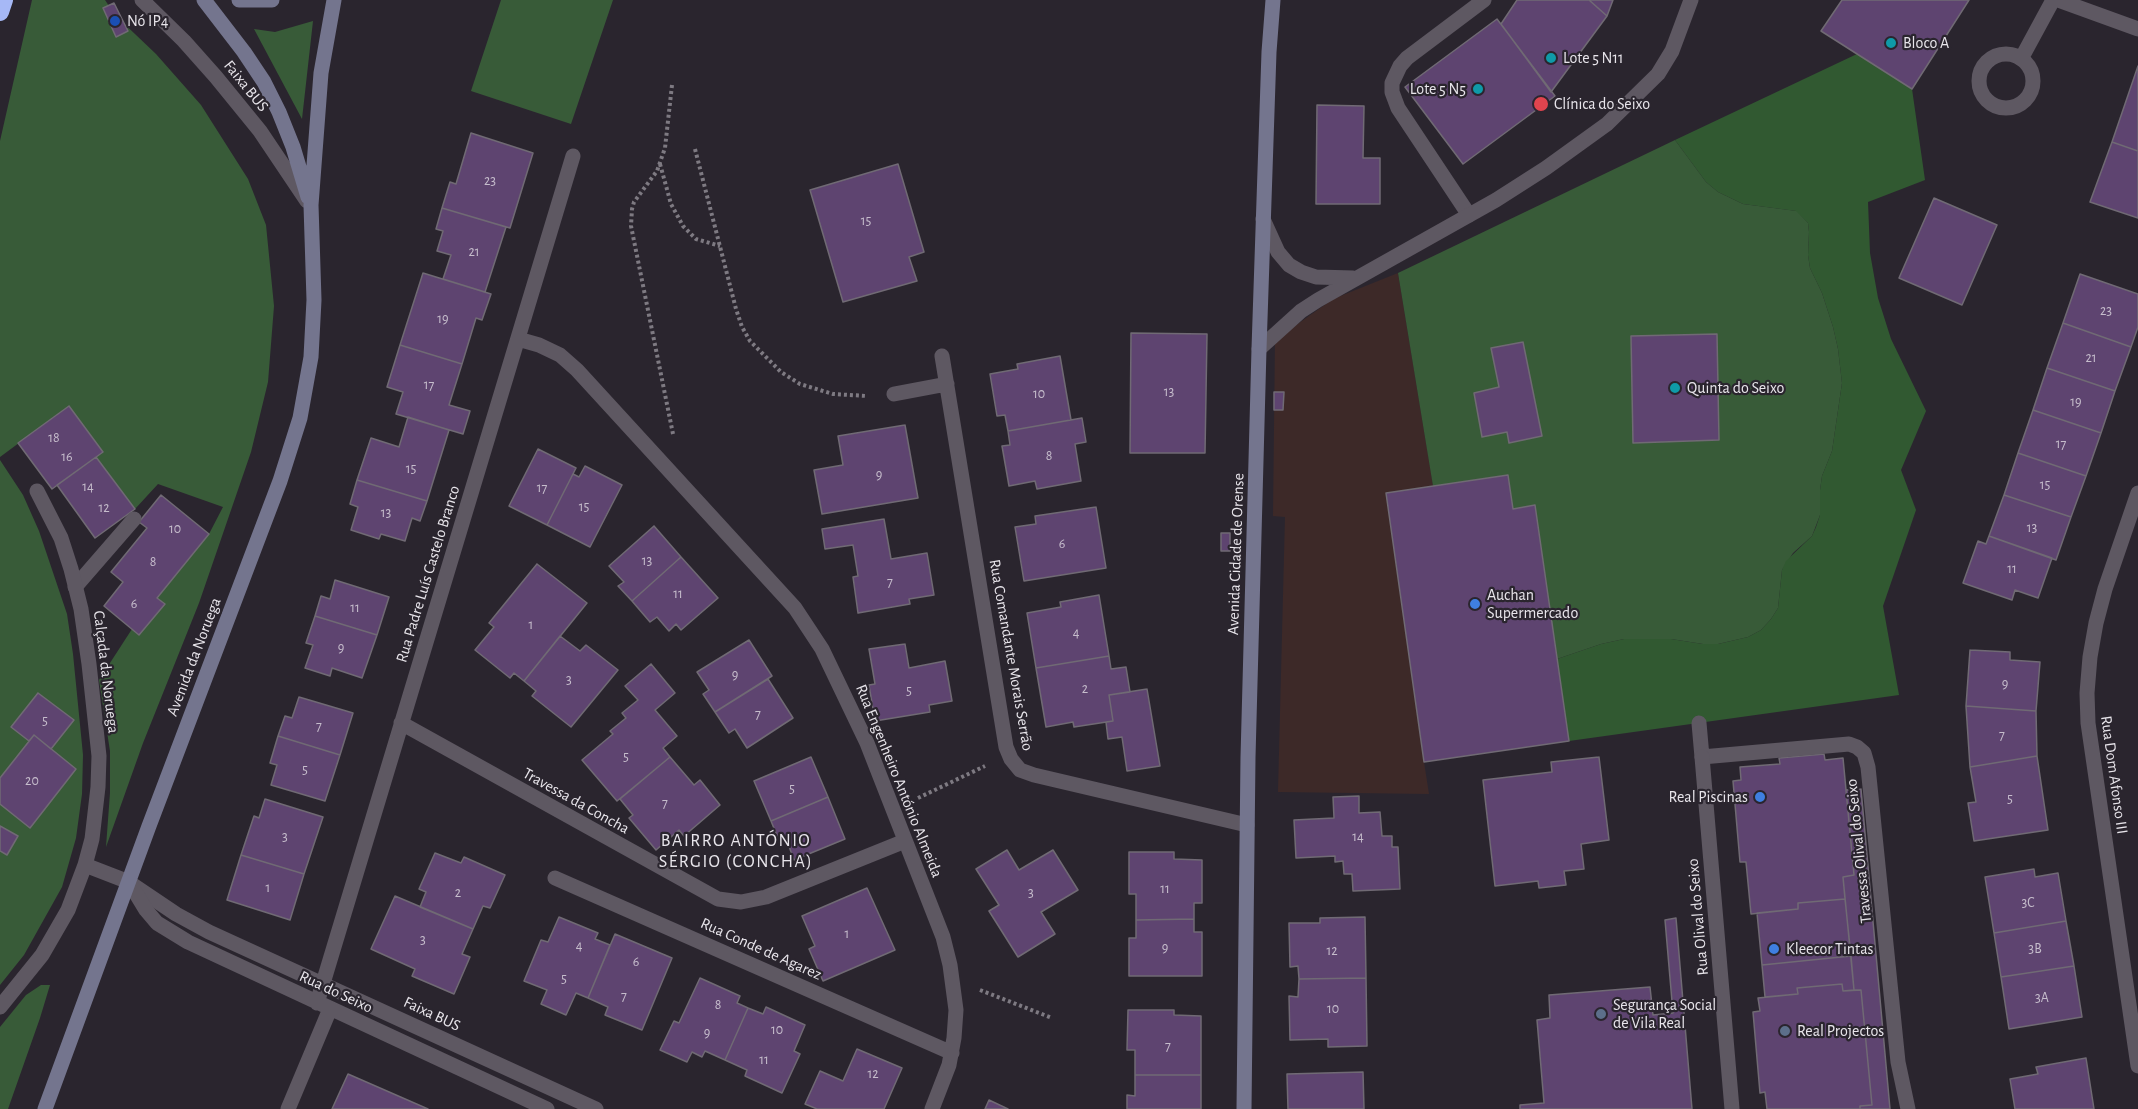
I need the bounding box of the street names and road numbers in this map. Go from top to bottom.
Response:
street label: Faixa BUS [219,56,273,116]
street label: Avenida Cidade de Orense [1224,473,1248,635]
street label: Rua Padre Luís Castelo Branco [392,483,464,665]
street label: Rua Comandante Morais Serrão [985,558,1037,752]
street label: Avenida da Noruega [163,595,225,719]
street label: Calçada da Noruega [89,610,123,734]
street label: Rua Engenheiro António Almeida [851,682,947,880]
street label: Rua Dom Afonso III [2096,715,2132,835]
street label: Travessa da Concha [519,764,633,838]
street label: Travessa Olival do Seixo [1842,778,1876,924]
street label: Rua Olival do Seixo [1683,858,1713,976]
street label: Rua Conde de Agarez [697,914,825,984]
street label: Rua do Seixo [296,967,376,1017]
street label: Faixa BUS [400,992,464,1036]

